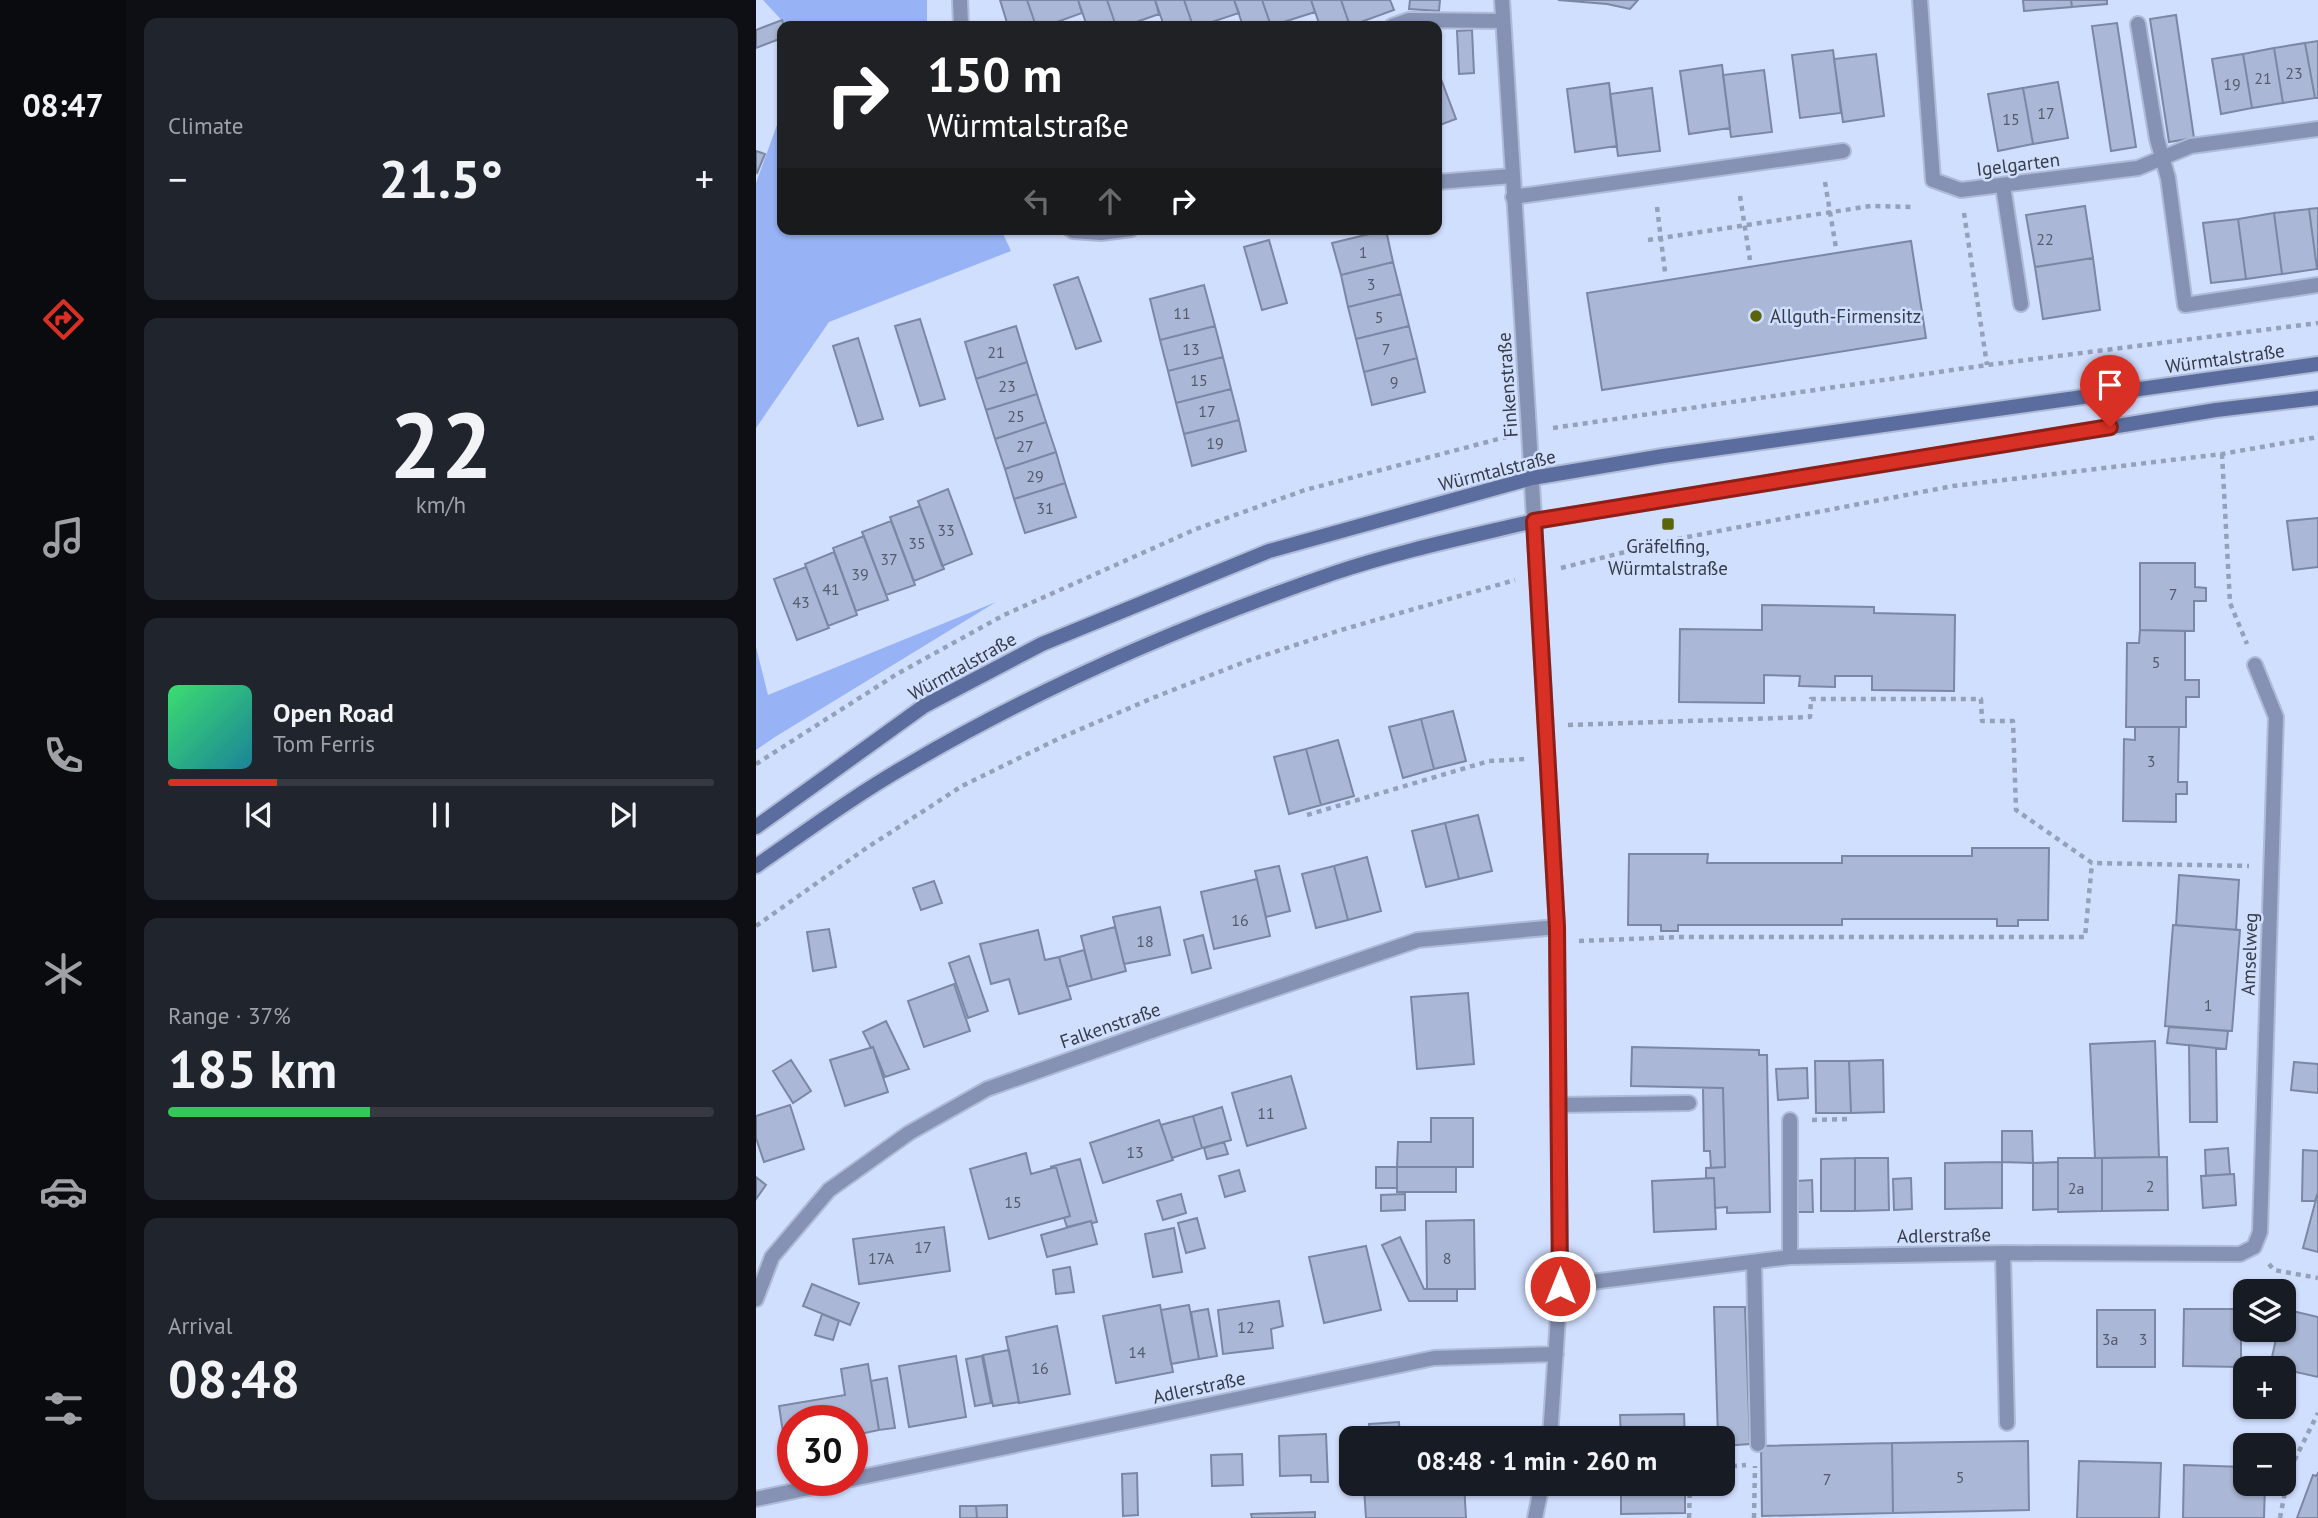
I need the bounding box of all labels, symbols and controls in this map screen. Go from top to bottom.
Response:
text: 150 m [927,42,1062,106]
icon: right [812,49,903,140]
house number: 23 [2285,63,2303,83]
house number: 21 [2254,68,2272,88]
house number: 19 [2223,74,2241,94]
text: 08:47 [22,84,104,126]
house number: 17 [2037,103,2055,123]
text: Würmtalstraße [927,104,1129,146]
house number: 15 [2002,109,2020,129]
text: Climate [168,111,243,140]
text: 21.5° [379,145,503,212]
street label: Igelgarten [1975,147,2061,181]
text: − [168,154,187,203]
text: + [695,154,714,203]
icon: left [1018,182,1056,220]
icon: ahead [1091,182,1129,220]
icon: right [1164,182,1202,220]
house number: 22 [2036,229,2054,249]
house number: 1 [1359,242,1367,262]
house number: 3 [1367,274,1375,294]
icon: directions [39,295,88,344]
house number: 11 [1173,303,1191,323]
place label: Allguth-Firmensitz [1770,304,1921,328]
house number: 5 [1375,307,1383,327]
marker: Allguth-Firmensitz [1748,308,1764,324]
street label: Finkenstraße [1491,332,1523,438]
street label: Würmtalstraße [2164,338,2286,378]
house number: 13 [1182,339,1200,359]
house number: 7 [1382,339,1390,359]
house number: 21 [987,342,1005,362]
pin [2080,355,2140,427]
icon: arrive [2091,366,2129,404]
house number: 15 [1190,370,1208,390]
house number: 9 [1390,372,1398,392]
house number: 23 [998,376,1016,396]
text: 22 [389,385,493,503]
house number: 17 [1198,401,1216,421]
house number: 25 [1007,406,1025,426]
house number: 19 [1206,433,1224,453]
house number: 27 [1016,436,1034,456]
street label: Würmtalstraße [1436,444,1558,496]
house number: 29 [1026,466,1044,486]
text: km/h [416,490,466,519]
house number: 31 [1036,498,1054,518]
icon: music [39,513,88,562]
marker: Gräfelfing, Würmtalstraße [1660,516,1676,532]
house number: 33 [937,520,955,540]
house number: 35 [908,533,926,553]
place label: Gräfelfing, Würmtalstraße [1608,534,1728,580]
house number: 37 [880,549,898,569]
house number: 39 [851,564,869,584]
house number: 41 [822,579,840,599]
house number: 7 [2169,584,2177,604]
house number: 43 [792,592,810,612]
street label: Würmtalstraße [904,626,1020,706]
house number: 5 [2152,652,2160,672]
text: Open Road [273,696,394,729]
text: Tom Ferris [273,729,375,758]
icon: phone [39,731,88,780]
house number: 3 [2147,751,2155,771]
icon: previous [240,796,278,834]
icon: pause [422,796,460,834]
icon: next [604,796,642,834]
house number: 16 [1231,910,1249,930]
street label: Amselweg [2236,912,2262,996]
house number: 18 [1136,931,1154,951]
icon: climate [39,949,88,998]
house number: 1 [2204,995,2212,1015]
street label: Falkenstraße [1056,997,1164,1053]
text: Range · 37% [168,1001,291,1030]
text: 185 km [168,1035,337,1102]
house number: 11 [1257,1103,1275,1123]
house number: 13 [1126,1142,1144,1162]
icon: car [39,1167,88,1216]
house number: 2 [2146,1176,2154,1196]
house number: 2a [2068,1178,2084,1198]
house number: 15 [1004,1192,1022,1212]
street label: Adlerstraße [1897,1222,1991,1248]
house number: 17 [914,1237,932,1257]
house number: 17A [868,1248,895,1268]
house number: 8 [1443,1248,1451,1268]
position arrow [1523,1249,1597,1323]
map controls [2233,1279,2296,1496]
button: layers [2233,1279,2296,1342]
text: Arrival [168,1311,232,1340]
house number: 12 [1237,1317,1255,1337]
house number: 3a [2102,1329,2118,1349]
house number: 3 [2139,1329,2147,1349]
house number: 14 [1128,1342,1146,1362]
text: 08:48 [168,1345,300,1412]
button: + [2233,1356,2296,1419]
house number: 16 [1031,1358,1049,1378]
street label: Adlerstraße [1150,1365,1248,1409]
icon: filters [39,1384,88,1433]
speed limit sign: 30 [777,1405,868,1496]
button: − [2233,1433,2296,1496]
text: 08:48 · 1 min · 260 m [1417,1444,1657,1477]
house number: 5 [1956,1467,1964,1487]
house number: 7 [1823,1469,1831,1489]

